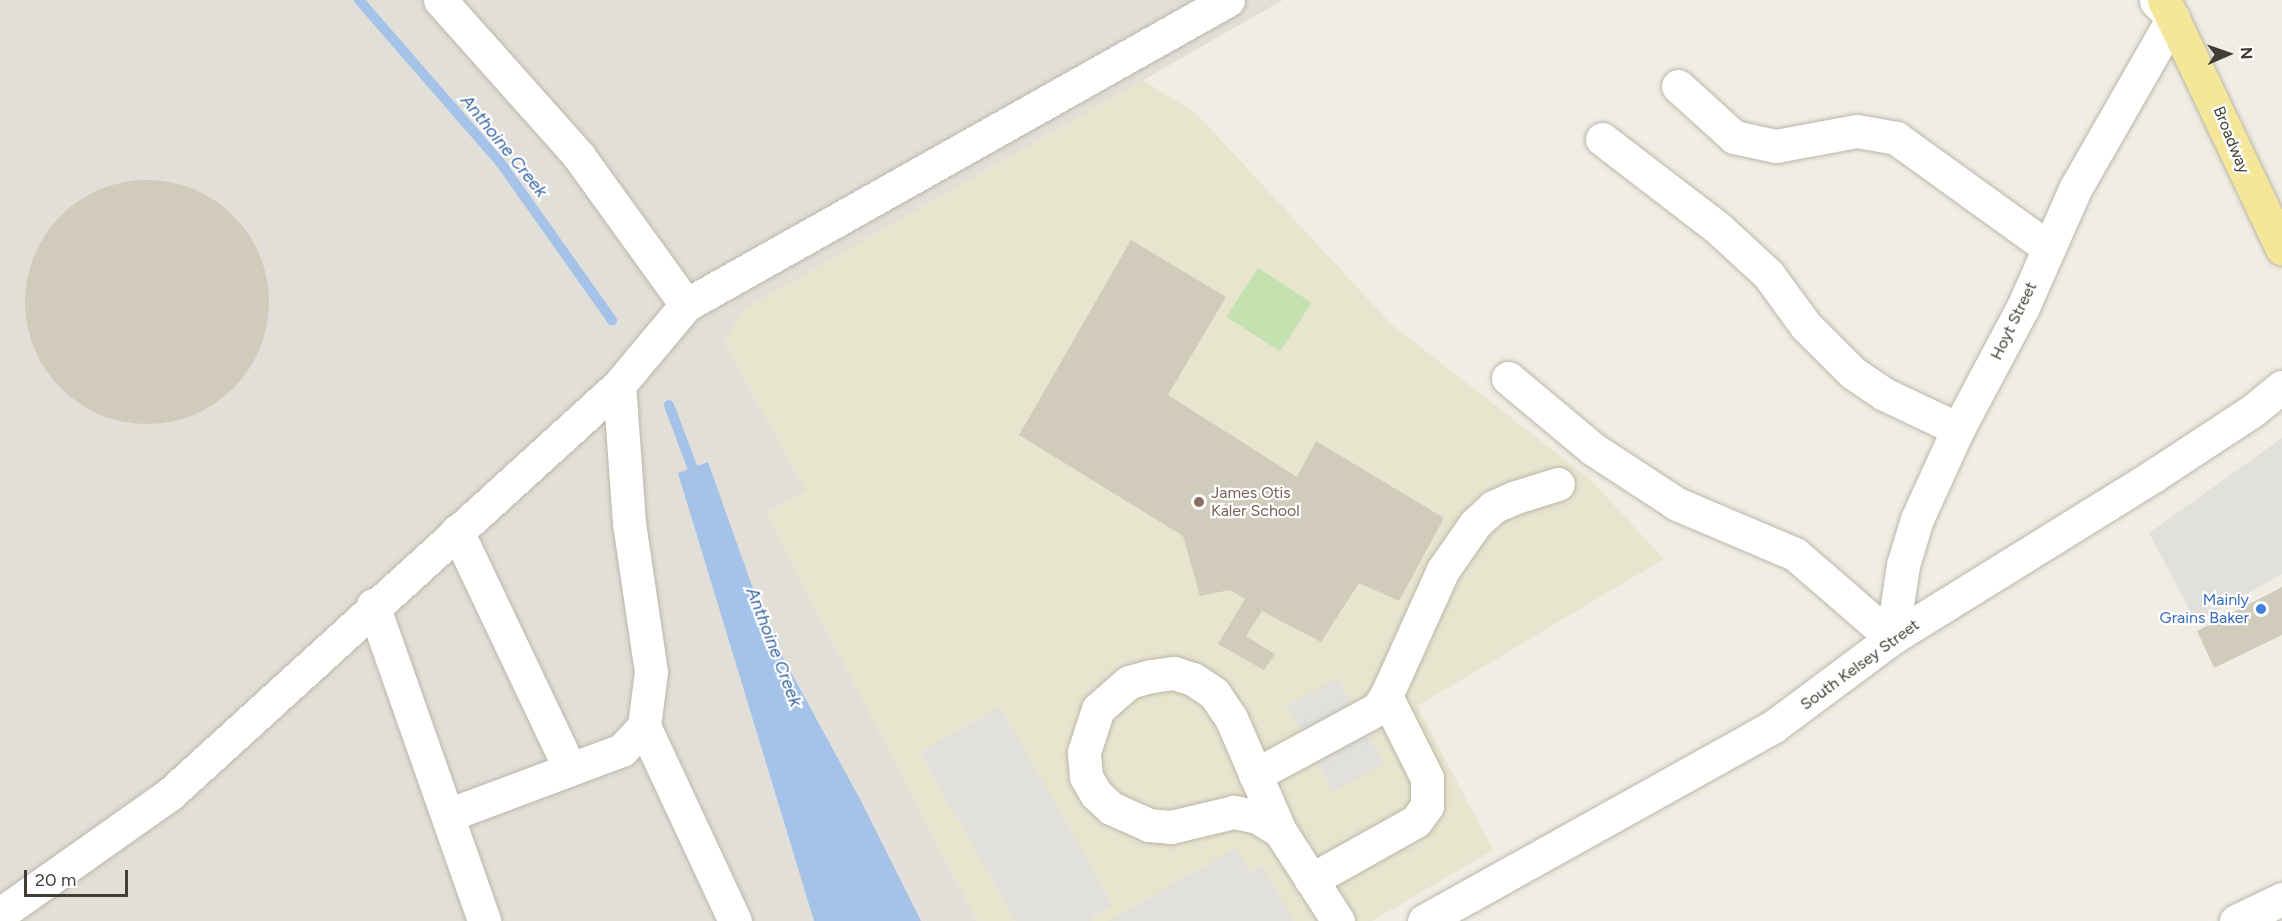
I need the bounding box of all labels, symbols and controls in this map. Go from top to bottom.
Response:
north arrow [2198,24,2258,84]
text: N [2237,47,2256,60]
water label: Anthoine Creek [456,90,552,202]
street label: Broadway [2209,104,2253,176]
street label: Hoyt Street [1987,279,2041,363]
place label: James Otis Kaler School [1211,483,1300,521]
marker: James Otis Kaler School [1192,495,1206,509]
water label: Anthoine Creek [741,584,807,710]
place label: Mainly Grains Baker [2160,590,2249,628]
marker: Mainly Grains Baker [2254,602,2268,616]
street label: South Kelsey Street [1797,616,1923,714]
scale bar [27,858,130,896]
text: 20 m [35,869,76,891]

